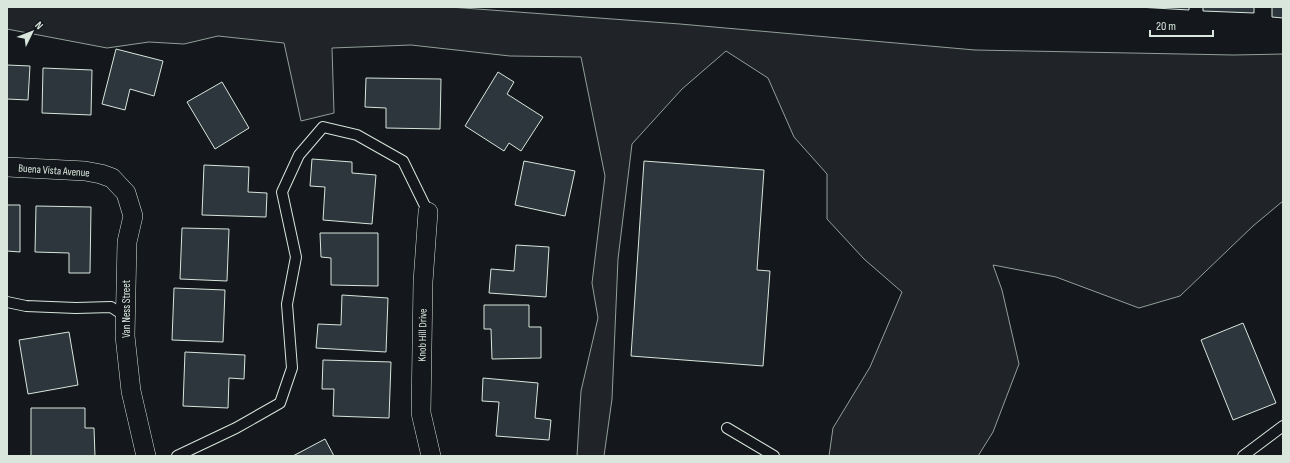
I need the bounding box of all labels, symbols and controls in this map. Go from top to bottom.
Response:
north arrow [12,12,52,52]
scale bar [1150,12,1213,38]
text: N [32,19,46,32]
text: 20 m [1156,19,1176,34]
street label: Buena Vista Avenue [18,162,90,179]
street label: Van Ness Street [120,279,133,338]
street label: Knob Hill Drive [416,308,429,362]

